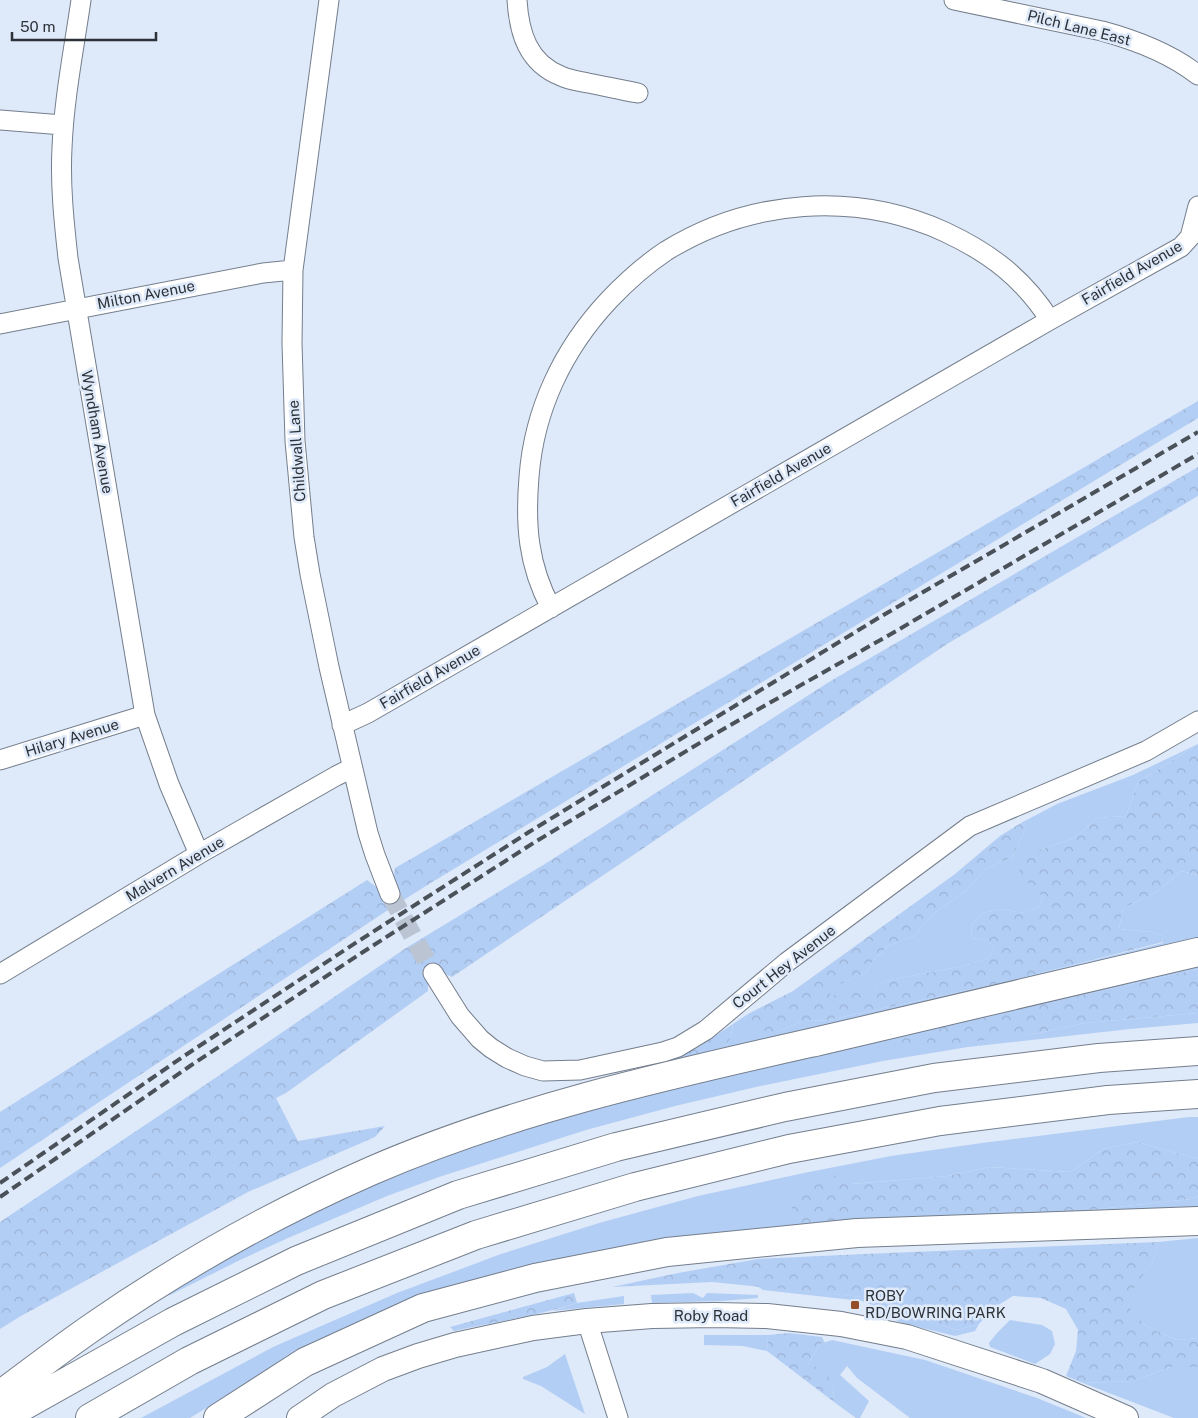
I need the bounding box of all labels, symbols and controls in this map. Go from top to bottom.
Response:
street label: Pilch Lane East [1026,6,1133,49]
scale bar [12,10,156,42]
text: 50 m [20,18,55,35]
street label: Fairfield Avenue [1079,237,1185,308]
street label: Milton Avenue [96,277,196,312]
street label: Wyndham Avenue [78,369,117,495]
street label: Childwall Lane [284,400,309,503]
street label: Fairfield Avenue [728,439,834,510]
street label: Fairfield Avenue [377,641,483,712]
street label: Hilary Avenue [23,715,121,760]
street label: Malvern Avenue [123,833,227,905]
street label: Court Hey Avenue [729,921,838,1012]
place label: ROBY RD/BOWRING PARK [865,1287,1006,1321]
marker: ROBY RD/BOWRING PARK [849,1299,861,1311]
street label: Roby Road [674,1307,748,1324]

